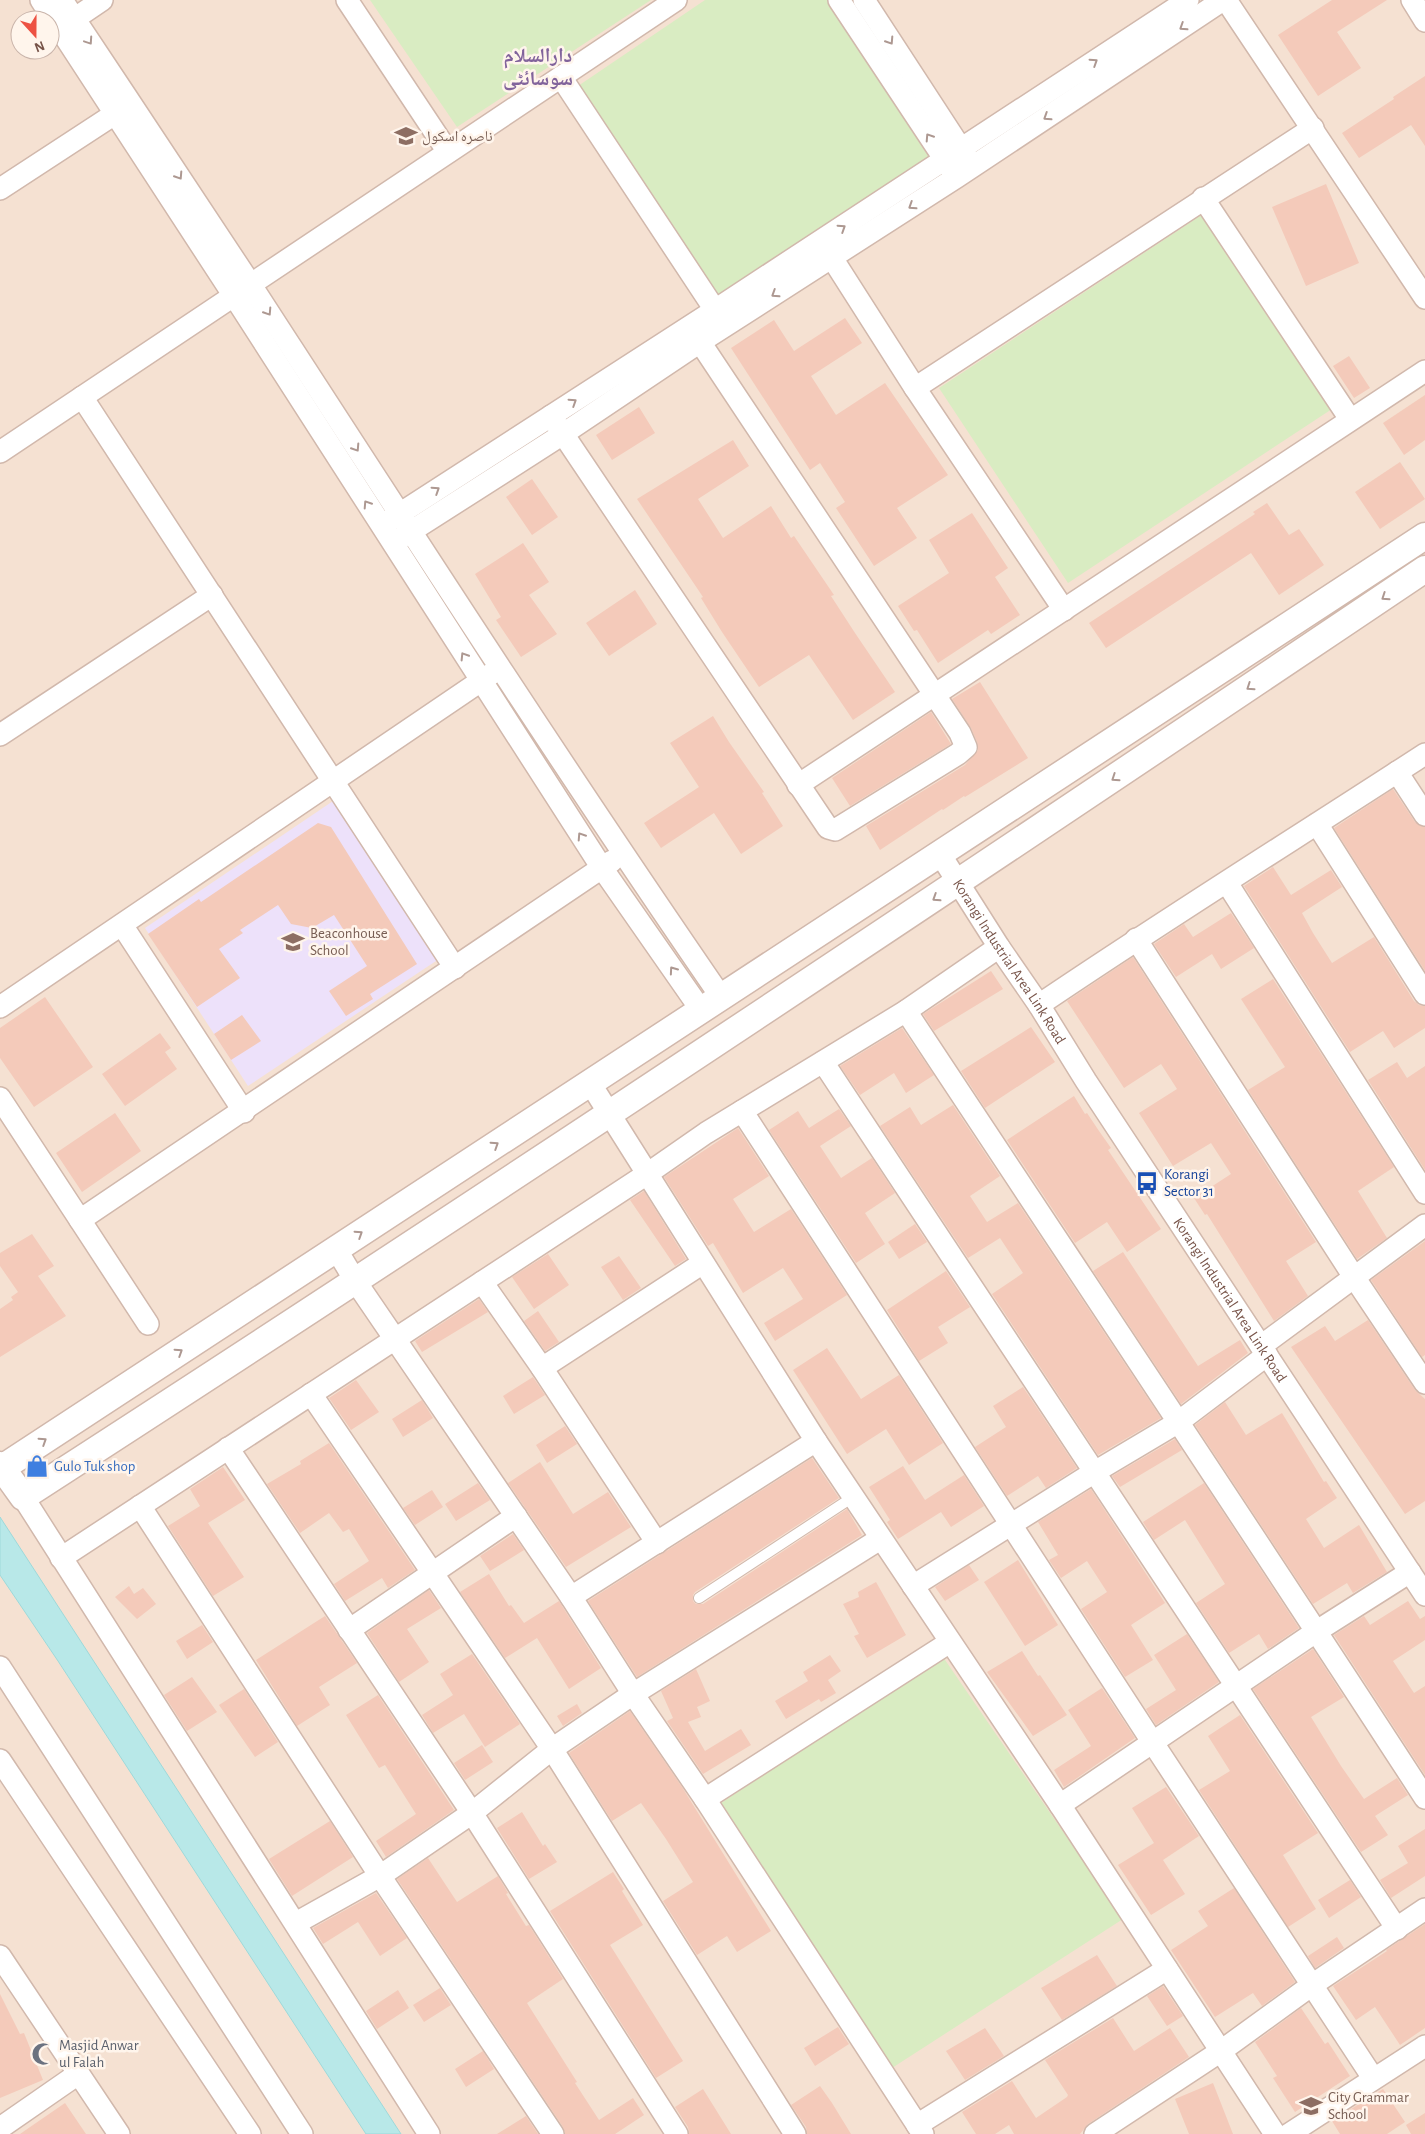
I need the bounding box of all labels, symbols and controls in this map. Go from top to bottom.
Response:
north arrow [10,10,60,60]
one-way arrow [1179,21,1188,30]
one-way arrow [83,35,92,44]
one-way arrow [884,35,893,45]
text: N [32,38,46,54]
district label: دارالسلام سوسائٹی [503,46,573,91]
one-way arrow [1089,59,1098,68]
one-way arrow [1044,110,1053,120]
school or university icon: ناصرہ اسکول [393,123,419,149]
place label: ناصرہ اسکول [422,129,493,146]
one-way arrow [926,133,935,142]
one-way arrow [173,170,182,180]
one-way arrow [908,200,917,209]
one-way arrow [836,225,845,234]
one-way arrow [772,288,781,298]
one-way arrow [262,306,271,315]
one-way arrow [567,399,577,408]
one-way arrow [350,443,360,452]
one-way arrow [431,487,440,496]
one-way arrow [364,501,373,510]
one-way arrow [1381,590,1390,600]
one-way arrow [461,652,470,662]
one-way arrow [1246,681,1256,690]
one-way arrow [1111,772,1121,781]
one-way arrow [578,833,587,842]
street label: Korangi Industrial Area Link Road [950,877,1068,1047]
one-way arrow [933,892,942,901]
place label: Beaconhouse School [310,926,388,958]
school or university icon: Beaconhouse School [280,929,306,955]
one-way arrow [670,966,679,976]
one-way arrow [490,1142,499,1152]
place label: Korangi Sector 31 [1164,1167,1214,1199]
bus stop icon: Korangi Sector 31 [1134,1170,1160,1196]
street label: Korangi Industrial Area Link Road [1170,1215,1289,1385]
one-way arrow [354,1231,363,1241]
one-way arrow [173,1349,183,1358]
one-way arrow [38,1438,47,1447]
shop icon: Gulo Tuk shop [24,1453,50,1479]
place label: Gulo Tuk shop [54,1459,135,1474]
place label: Masjid Anwar ul Falah [59,2038,139,2070]
mosque icon: Masjid Anwar ul Falah [30,2041,56,2067]
place label: City Grammar School [1328,2090,1409,2122]
school or university icon: City Grammar School [1298,2093,1324,2119]

